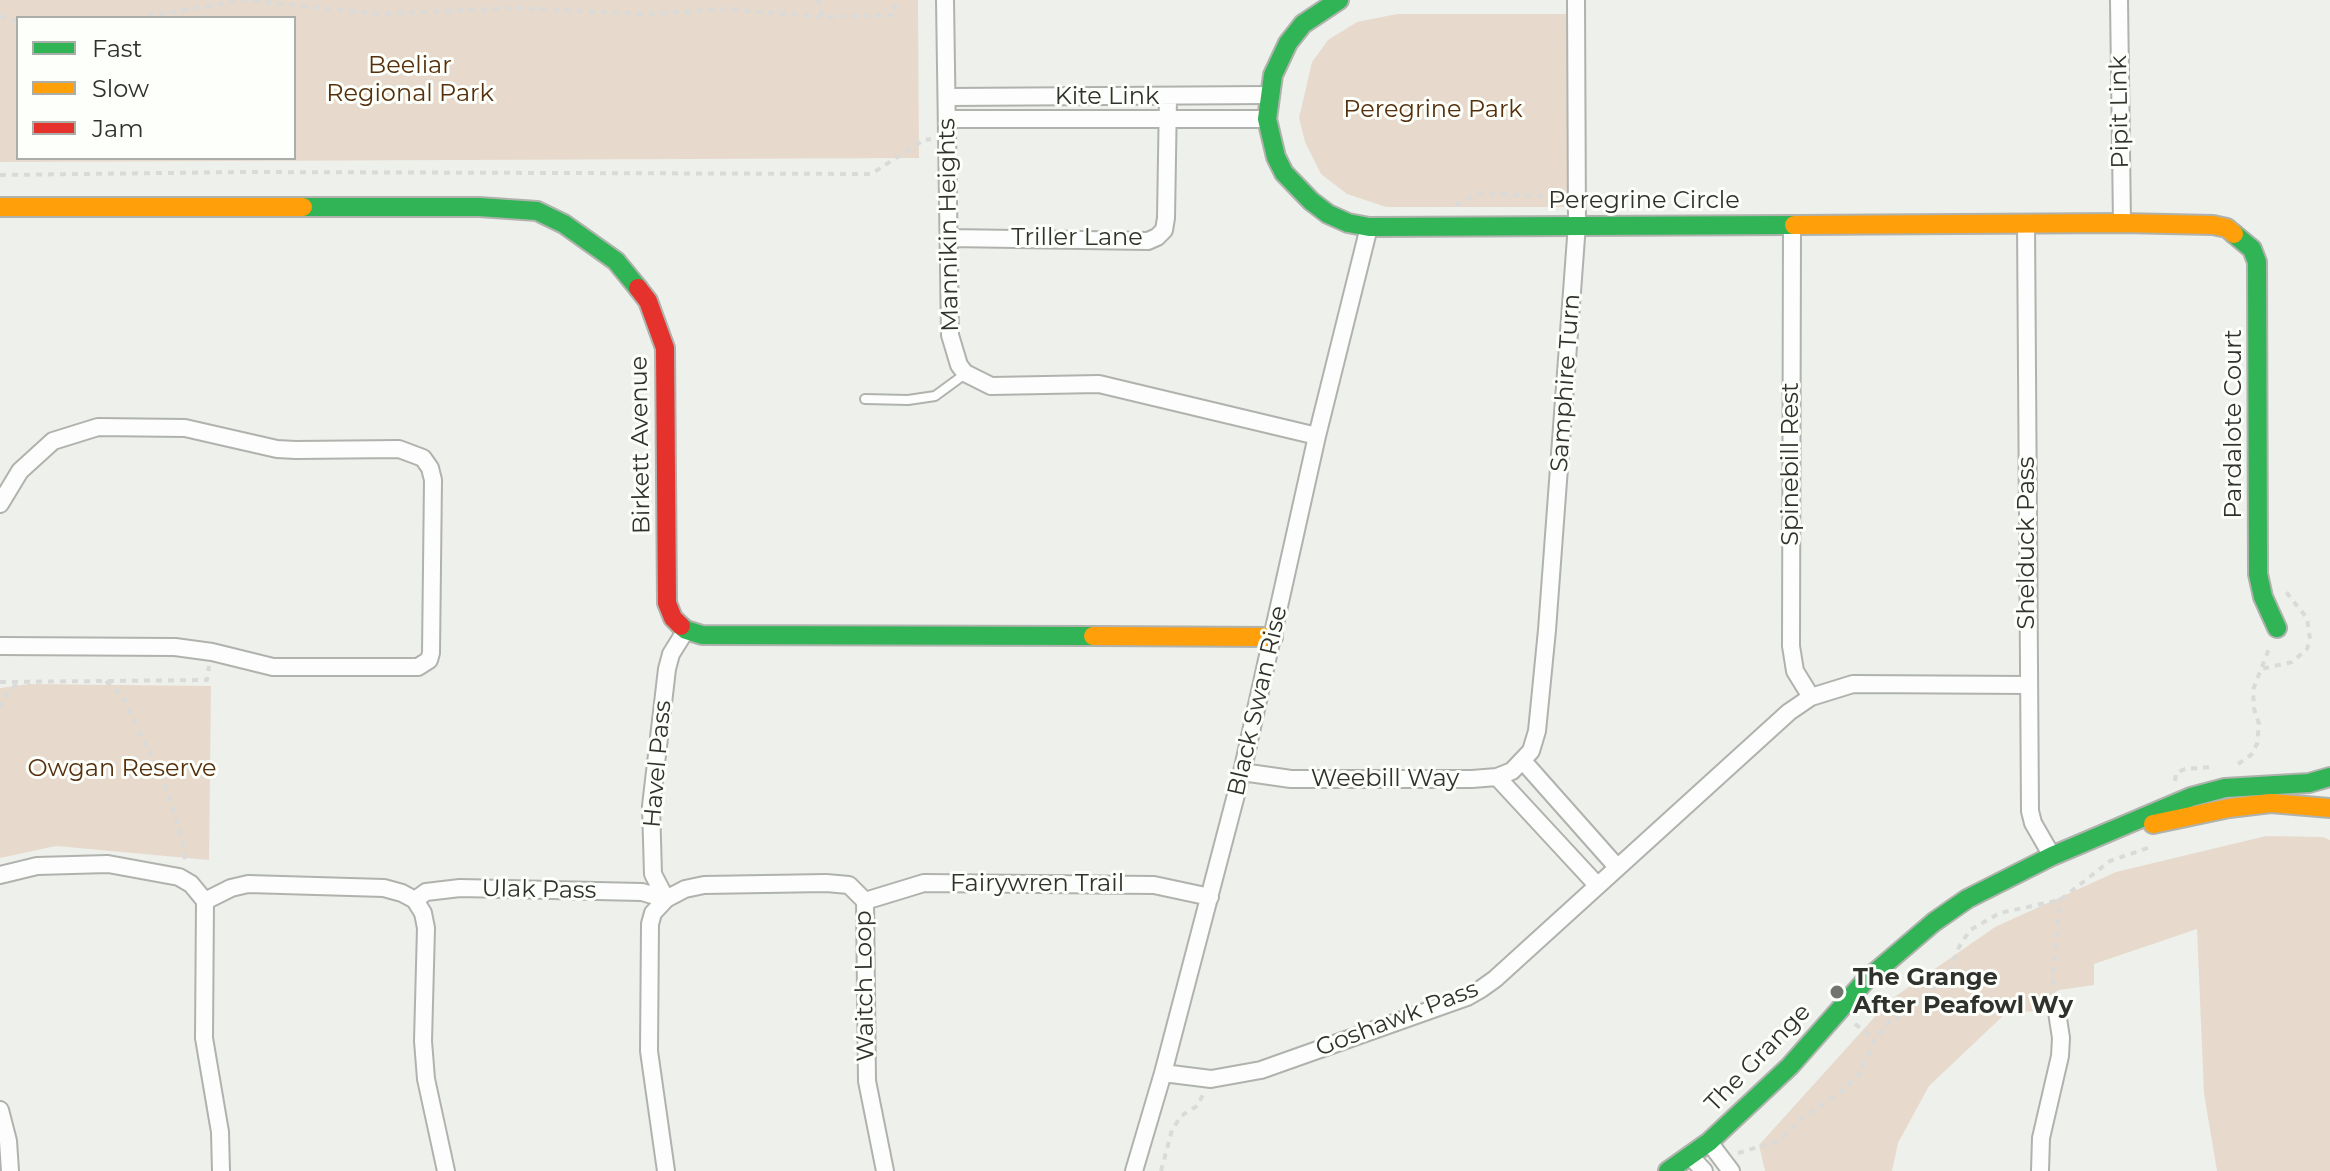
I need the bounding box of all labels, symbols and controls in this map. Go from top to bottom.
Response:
legend [16,16,296,160]
text: Fast [92,34,142,63]
park label: Beeliar Regional Park [326,52,494,108]
street label: Pipit Link [2105,55,2135,169]
text: Slow [92,74,149,103]
street label: Kite Link [1055,83,1159,111]
park label: Peregrine Park [1343,96,1523,124]
text: Jam [92,114,144,143]
street label: Mannikin Heights [933,118,965,332]
street label: Peregrine Circle [1548,187,1740,215]
street label: Triller Lane [1011,224,1143,252]
street label: Samphire Turn [1545,293,1587,473]
street label: Pardalote Court [2220,329,2248,519]
street label: Birkett Avenue [625,356,657,534]
street label: Spinebill Rest [1777,382,1805,546]
street label: Shelduck Pass [2013,457,2041,629]
street label: Black Swan Rise [1222,603,1294,799]
street label: Havel Pass [638,699,678,829]
park label: Owgan Reserve [27,755,217,783]
street label: Weebill Way [1311,765,1459,793]
street label: Fairywren Trail [950,870,1124,898]
street label: Ulak Pass [481,875,597,905]
street label: Waitch Loop [849,910,881,1062]
place label: The Grange After Peafowl Wy [1853,964,2073,1020]
street label: Goshawk Pass [1312,975,1482,1063]
marker: The Grange After Peafowl Wy [1828,983,1846,1001]
street label: The Grange [1699,998,1817,1118]

